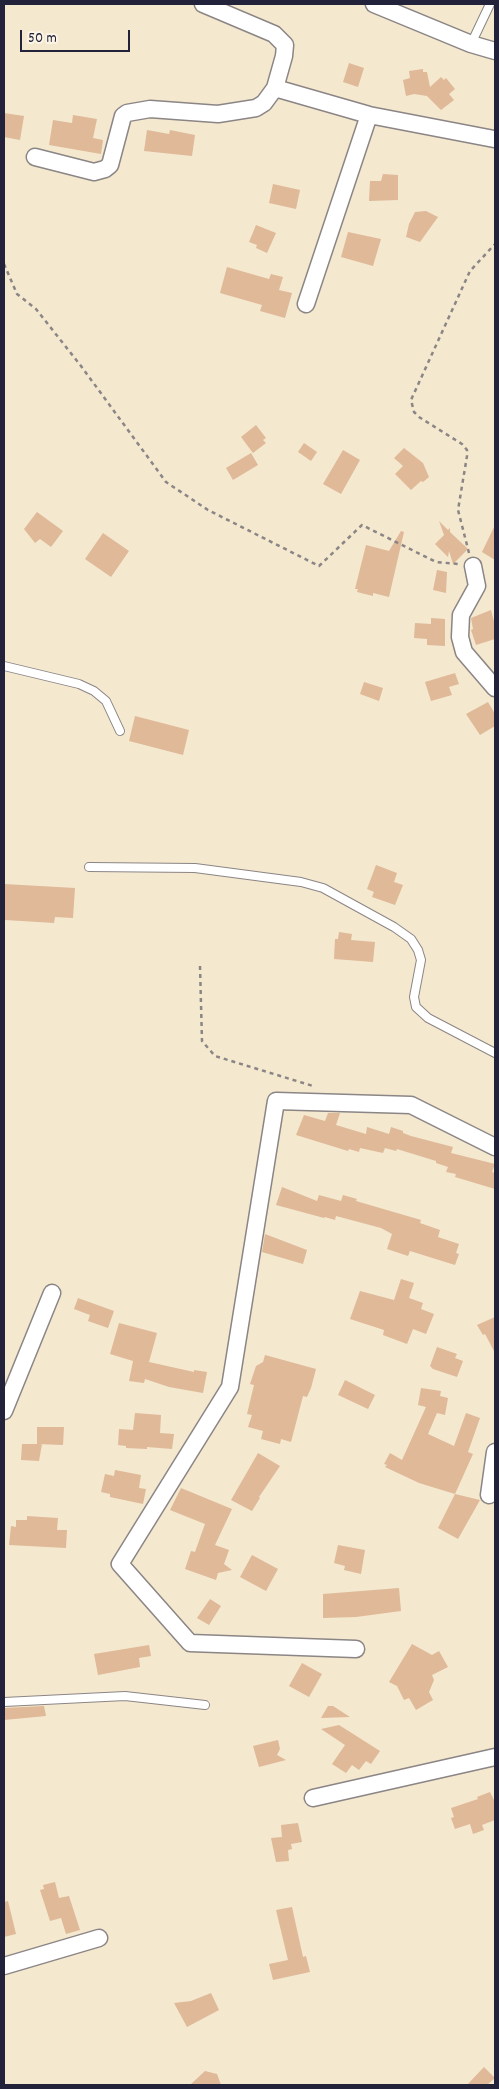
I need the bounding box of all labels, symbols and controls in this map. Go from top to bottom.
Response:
scale bar [22,20,132,52]
text: 50 m [28,28,57,50]

